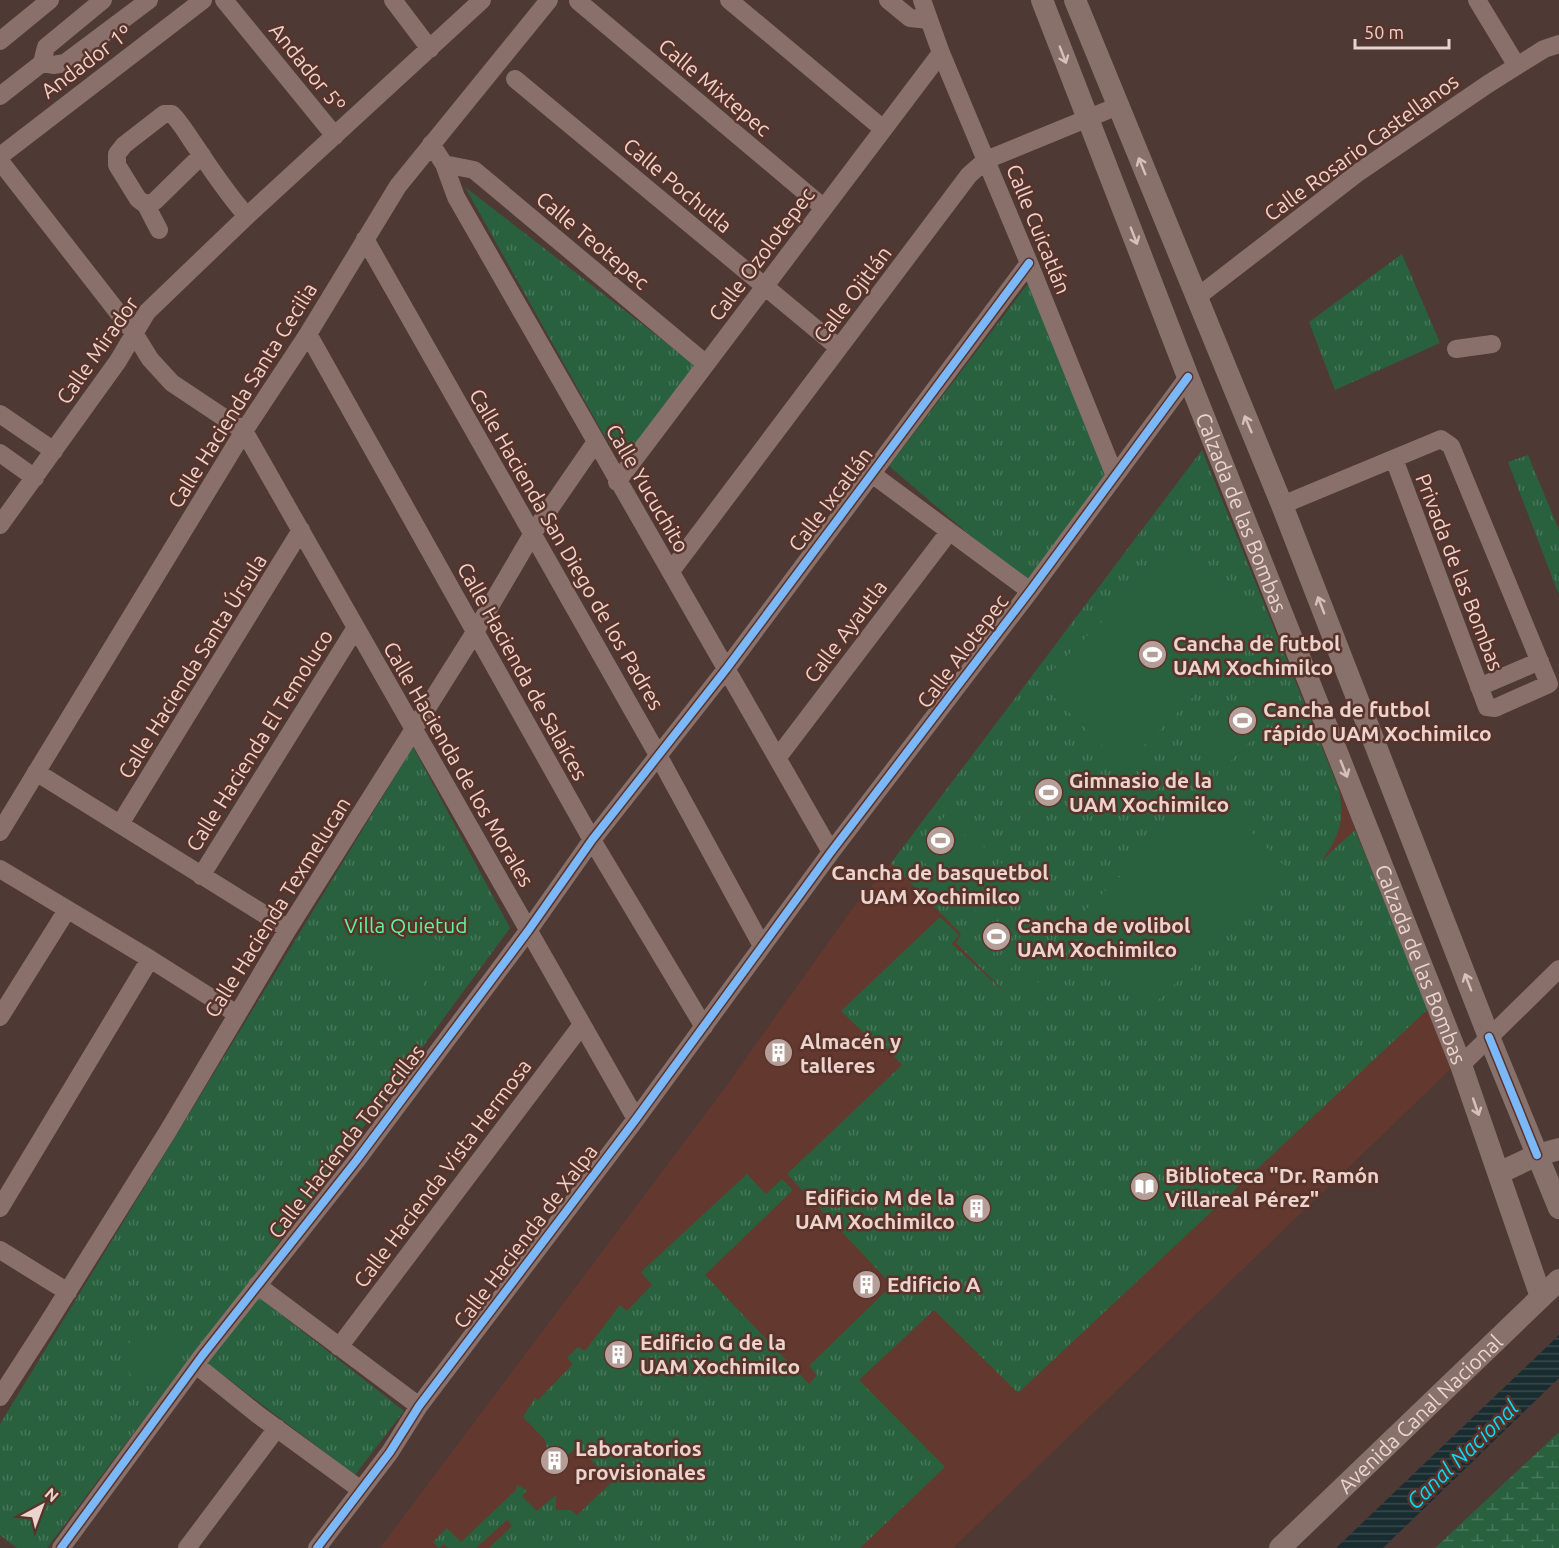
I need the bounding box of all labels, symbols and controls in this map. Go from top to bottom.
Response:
scale bar [1355,12,1450,50]
street label: Andador 5º [265,18,351,116]
street label: Andador 1º [36,19,136,103]
text: 50 m [1364,22,1404,42]
street label: Calle Mixtepec [654,33,776,141]
one-way arrow [1058,45,1069,63]
street label: Calle Rosario Castellanos [1259,68,1463,226]
street label: Calle Pochutla [619,133,737,237]
one-way arrow [1136,158,1147,176]
street label: Calle Cuicatlán [1002,161,1076,297]
street label: Calle Ozolotepec [703,183,819,325]
street label: Calle Teotepec [532,186,654,294]
one-way arrow [1129,227,1140,245]
street label: Calle Ojitlán [808,241,896,347]
street label: Calle Hacienda Santa Cecilia [163,278,321,512]
street label: Calle Mirador [51,292,143,408]
street label: Calle Hacienda San Diego de los Padres [465,384,669,714]
street label: Calzada de las Bombas [1191,409,1292,616]
one-way arrow [1242,416,1253,434]
street label: Calle Yucuchito [602,420,694,556]
street label: Calle Ixcatlán [783,442,877,556]
street label: Privada de las Bombas [1411,470,1509,674]
street label: Calle Hacienda Santa Úrsula [113,549,271,783]
street label: Calle Hacienda de Salaíces [453,558,593,784]
street label: Calle Ayautla [799,575,891,687]
street label: Calle Alotepec [911,589,1013,713]
one-way arrow [1314,596,1325,615]
street label: Calle Hacienda El Temoluco [181,625,337,855]
place label: Cancha de futbol UAM Xochimilco [1173,631,1340,679]
street label: Calle Hacienda de los Morales [379,637,539,891]
sports icon: Cancha de futbol UAM Xochimilco [1136,639,1168,671]
place label: Cancha de futbol rápido UAM Xochimilco [1263,697,1492,745]
sports icon: Cancha de futbol rápido UAM Xochimilco [1226,705,1258,737]
one-way arrow [1339,760,1350,778]
place label: Gimnasio de la UAM Xochimilco [1069,768,1229,816]
sports icon: Gimnasio de la UAM Xochimilco [1032,776,1064,808]
street label: Calle Hacienda Texmelucan [199,792,355,1022]
sports icon: Cancha de basquetbol UAM Xochimilco [924,825,956,857]
place label: Cancha de basquetbol UAM Xochimilco [831,860,1049,908]
street label: Calzada de las Bombas [1371,861,1471,1067]
park label: Villa Quietud [344,913,468,937]
place label: Cancha de volibol UAM Xochimilco [1017,913,1190,961]
sports icon: Cancha de volibol UAM Xochimilco [980,921,1012,953]
one-way arrow [1462,974,1473,992]
place label: Almacén y talleres [800,1029,901,1077]
building icon: Almacén y talleres [763,1037,795,1069]
street label: Calle Hacienda Torrecillas [263,1039,429,1243]
street label: Calle Hacienda Vista Hermosa [348,1054,536,1292]
one-way arrow [1471,1098,1482,1117]
street label: Calle Hacienda de Xalpa [448,1139,602,1333]
place label: Biblioteca "Dr. Ramón Villareal Pérez" [1165,1163,1379,1211]
library icon: Biblioteca "Dr. Ramón Villareal Pérez" [1128,1171,1160,1203]
place label: Edificio M de la UAM Xochimilco [795,1185,955,1233]
building icon: Edificio M de la UAM Xochimilco [960,1193,992,1225]
building icon: Edificio A [850,1268,882,1300]
place label: Edificio A [887,1272,981,1296]
street label: Avenida Canal Nacional [1332,1329,1506,1499]
place label: Edificio G de la UAM Xochimilco [640,1330,800,1378]
building icon: Edificio G de la UAM Xochimilco [603,1338,635,1370]
water label: Canal Nacional [1400,1394,1524,1514]
place label: Laboratorios provisionales [575,1436,706,1484]
building icon: Laboratorios provisionales [538,1444,570,1476]
north arrow [12,1476,72,1536]
text: N [41,1484,62,1505]

